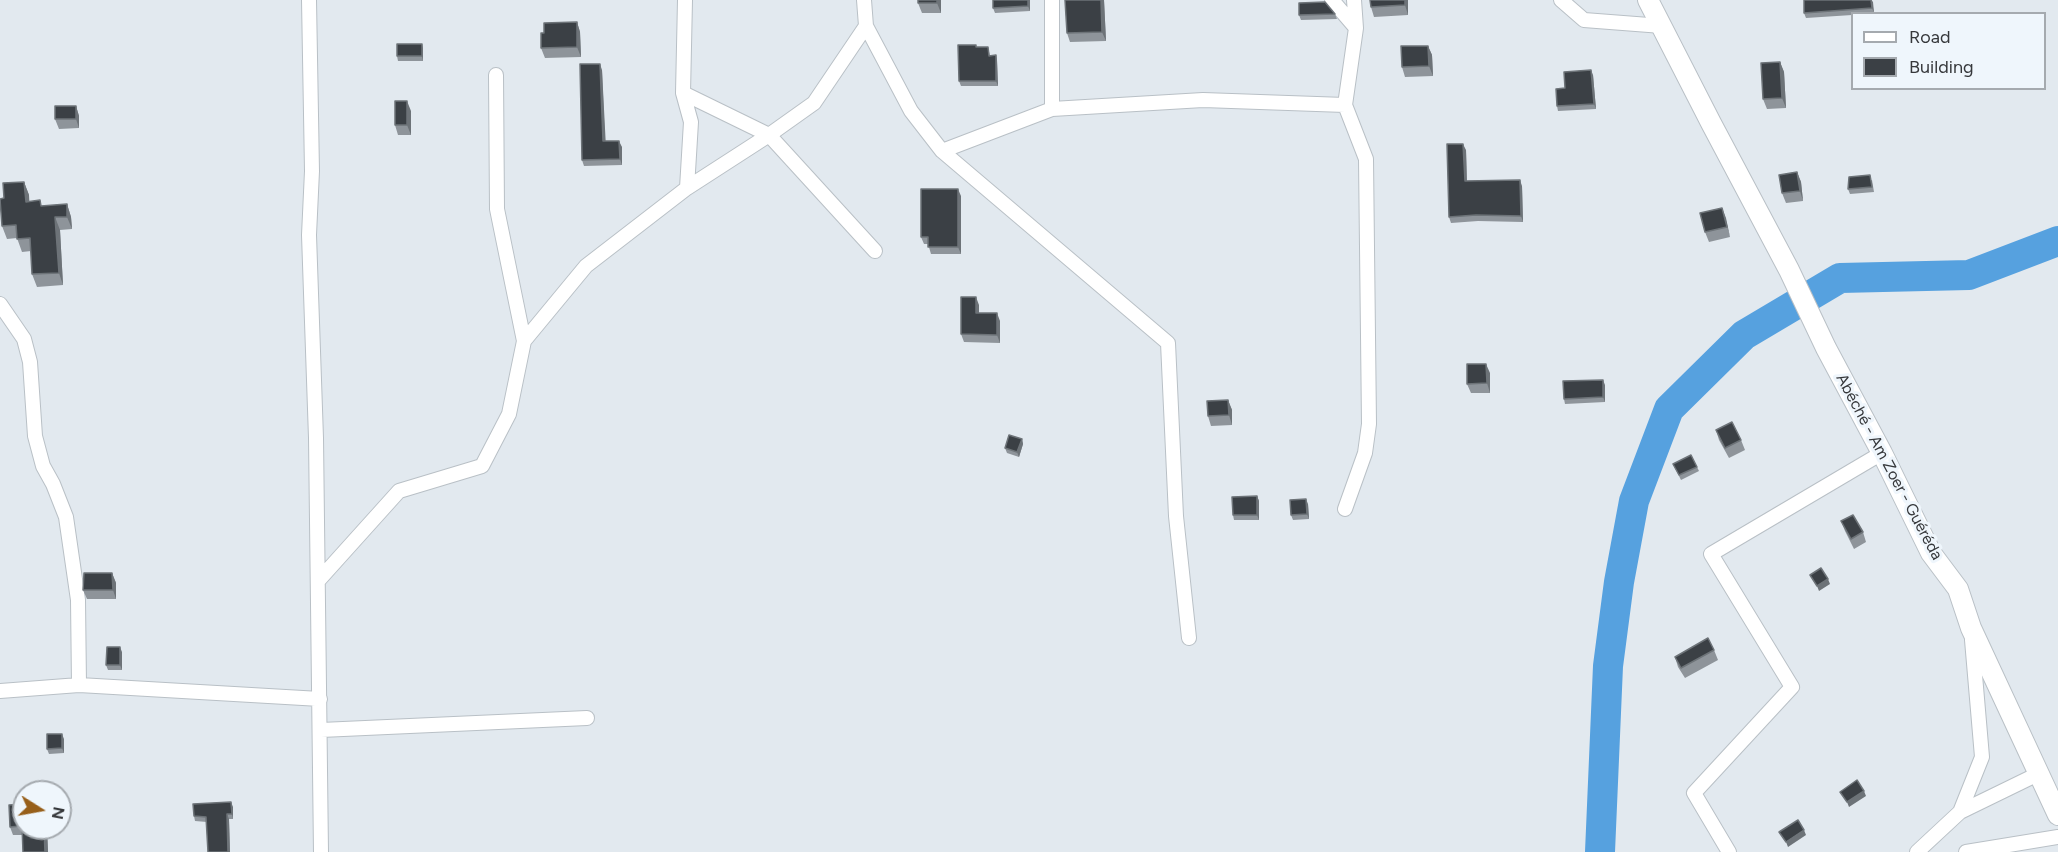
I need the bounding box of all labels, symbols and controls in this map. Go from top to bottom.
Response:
legend [1851,12,2046,90]
text: Road [1909,26,1950,48]
text: Building [1909,56,1974,78]
street label: Abéché - Am Zoer - Guéréda [1832,371,1946,563]
north arrow [12,780,72,840]
text: N [48,805,69,821]

